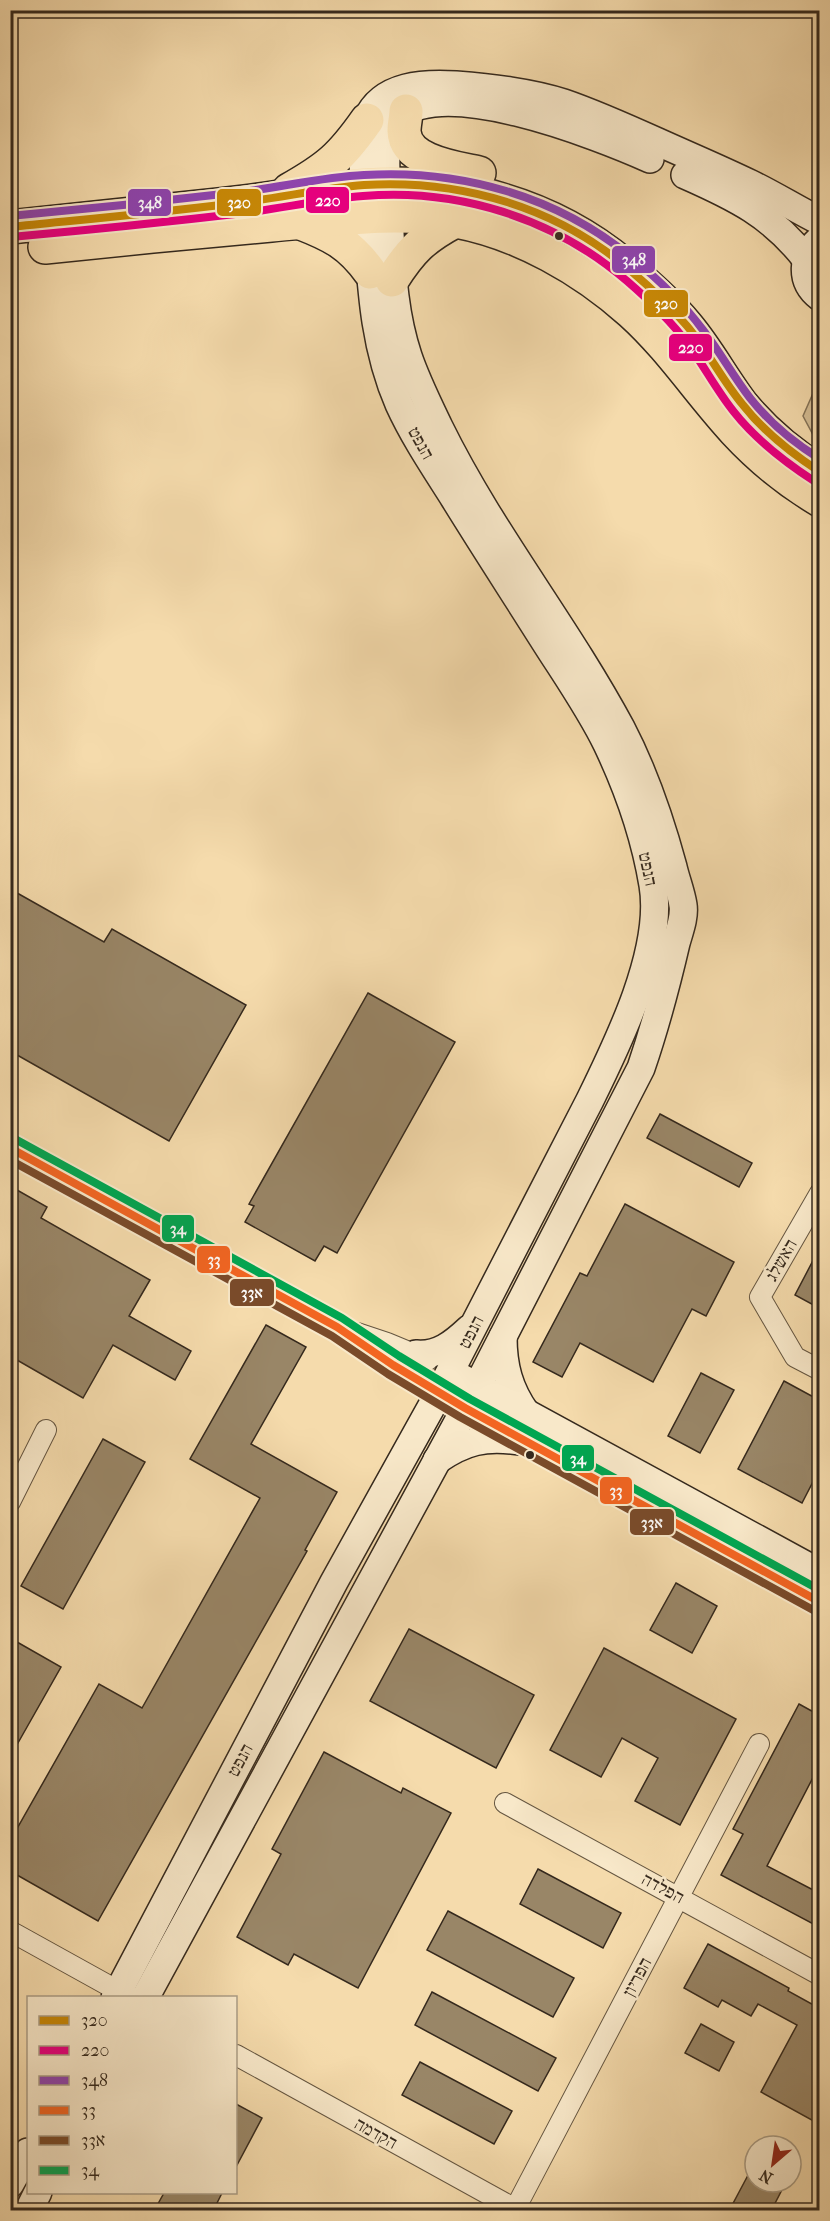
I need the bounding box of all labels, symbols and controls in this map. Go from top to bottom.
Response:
line badge: 220 [305,186,350,214]
line badge: 348 [127,188,172,217]
line badge: 320 [216,188,262,217]
text: 220 [315,191,341,210]
text: 348 [138,193,162,213]
text: 320 [227,193,251,213]
unlabelled marker [553,230,565,242]
line badge: 348 [611,245,656,274]
text: 348 [622,250,646,270]
line badge: 320 [643,289,689,318]
text: 320 [654,294,678,314]
line badge: 220 [668,333,713,362]
text: 220 [678,338,704,357]
street label: הנפט [403,423,438,463]
street label: הנפט [634,850,661,888]
line badge: 34 [161,1214,195,1243]
text: 34 [170,1219,188,1239]
street label: האשלג [761,1236,802,1285]
line badge: 33 [196,1245,231,1274]
text: 33 [207,1250,221,1270]
line badge: 33א [229,1278,275,1307]
text: 33א [241,1283,263,1303]
street label: הנפט [454,1312,489,1352]
line badge: 34 [561,1444,595,1472]
unlabelled marker [524,1449,536,1461]
text: 34 [570,1449,588,1469]
line badge: 33 [599,1476,633,1505]
text: 33 [609,1481,623,1501]
line badge: 33א [629,1508,675,1536]
text: 33א [641,1513,663,1533]
street label: הנפט [223,1740,258,1780]
street label: הפלדה [638,1869,688,1908]
street label: הפריון [619,1954,656,2000]
legend [27,1996,237,2194]
text: 320 [81,2010,108,2031]
text: 220 [81,2040,109,2061]
text: 348 [81,2070,108,2091]
text: 33 [81,2100,96,2121]
street label: הקדמה [351,2113,401,2154]
text: 33א [81,2130,105,2151]
north arrow [743,2134,803,2194]
text: 34 [81,2160,99,2181]
text: N [755,2165,776,2188]

